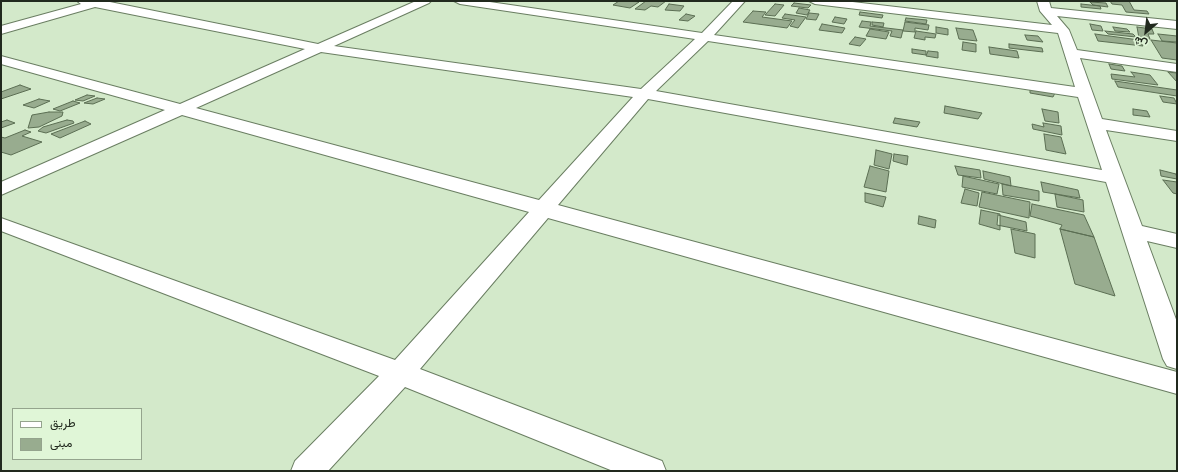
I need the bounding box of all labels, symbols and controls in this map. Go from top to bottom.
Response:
north arrow [1126,12,1166,52]
text: ش [1131,34,1149,52]
legend [12,408,142,460]
text: طريق [50,415,75,430]
text: مبنى [50,435,72,450]

